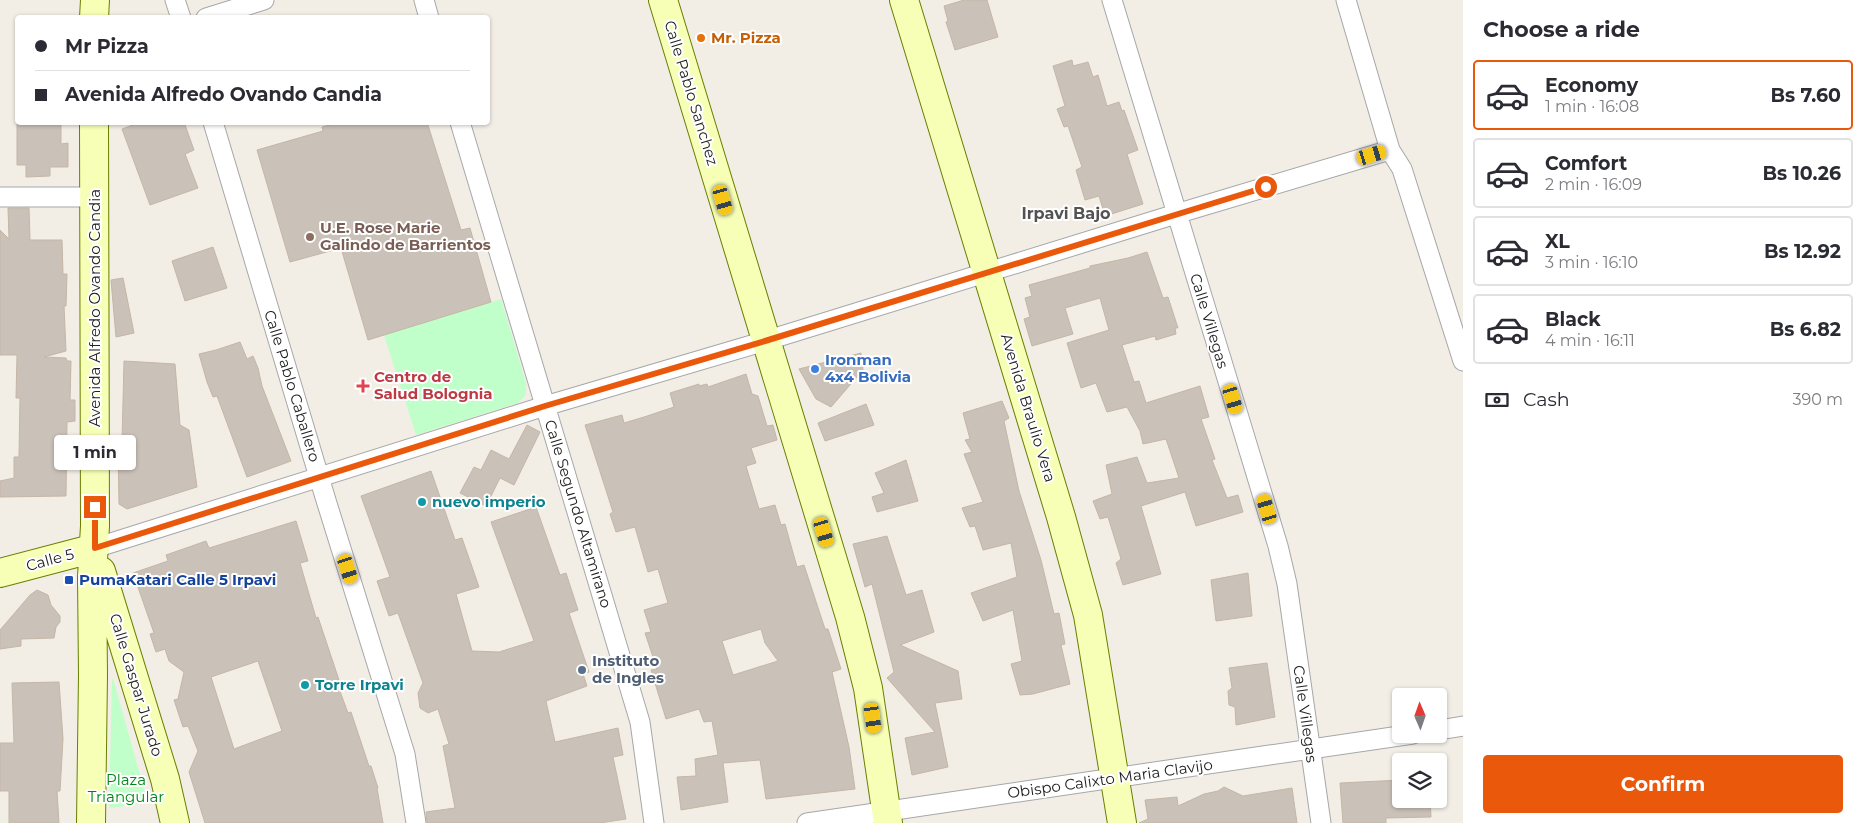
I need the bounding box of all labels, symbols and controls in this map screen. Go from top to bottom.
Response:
text: Choose a ride [1483,16,1640,43]
street label: Calle Pablo Sanchez [660,18,723,168]
place label: Mr. Pizza [711,28,781,47]
marker: Mr. Pizza [695,32,707,44]
text: Mr Pizza [65,35,149,58]
icon: car [1485,73,1530,118]
text: Economy [1545,74,1638,97]
text: Avenida Alfredo Ovando Candia [65,83,382,106]
text: Bs 7.60 [1770,84,1841,107]
text: 1 min · 16:08 [1545,97,1639,116]
car [1355,143,1388,167]
icon: car [1485,151,1530,196]
text: Comfort [1545,152,1627,175]
text: Bs 10.26 [1762,162,1841,185]
text: 2 min · 16:09 [1545,175,1642,194]
route start [1255,176,1277,198]
car [711,184,734,216]
street label: Avenida Alfredo Ovando Candia [85,189,104,427]
district label: Irpavi Bajo [1021,204,1111,223]
place label: U.E. Rose Marie Galindo de Barrientos [320,218,491,254]
icon: car [1485,229,1530,274]
text: XL [1545,230,1570,253]
marker: U.E. Rose Marie Galindo de Barrientos [304,231,316,243]
text: Bs 12.92 [1764,240,1841,263]
text: 3 min · 16:10 [1545,253,1638,272]
street label: Calle Villegas [1186,271,1233,371]
street label: Calle Pablo Caballero [260,307,325,464]
icon: car [1485,307,1530,352]
text: Black [1545,308,1601,331]
text: Bs 6.82 [1770,318,1841,341]
street label: Avenida Braulio Vera [997,331,1060,484]
text: 4 min · 16:11 [1545,331,1635,350]
place label: Ironman 4x4 Bolivia [825,350,911,386]
marker: Ironman 4x4 Bolivia [809,363,821,375]
place label: Centro de Salud Bolognia [374,367,493,403]
marker: Centro de Salud Bolognia [356,379,370,393]
car [1221,382,1244,416]
icon: cash [1483,386,1511,414]
text: Cash [1523,388,1570,411]
text: 390 m [1792,390,1843,409]
street label: Calle Segundo Altamirano [541,417,616,610]
callout: 1 min [54,434,136,470]
text: 1 min [73,443,117,462]
place label: nuevo imperio [432,492,546,511]
car [1255,492,1278,526]
route end [84,496,106,518]
marker: nuevo imperio [416,496,428,508]
car [812,515,835,549]
street label: Calle 5 [24,544,76,575]
car [336,552,359,586]
place label: PumaKatari Calle 5 Irpavi [79,570,276,589]
marker: PumaKatari Calle 5 Irpavi [63,574,75,586]
street label: Calle Gaspar Jurado [106,611,167,759]
place label: Instituto de Ingles [592,651,664,687]
marker: Instituto de Ingles [576,664,588,676]
street label: Calle Villegas [1289,664,1322,764]
place label: Torre Irpavi [315,675,404,694]
marker: Torre Irpavi [299,679,311,691]
north arrow [1392,688,1448,742]
map controls [1392,688,1447,808]
car [863,702,882,734]
button: layers [1392,753,1447,808]
street label: Obispo Calixto Maria Clavijo [1006,755,1214,802]
button: Confirm [1483,755,1843,813]
park label: Plaza Triangular [88,770,164,806]

